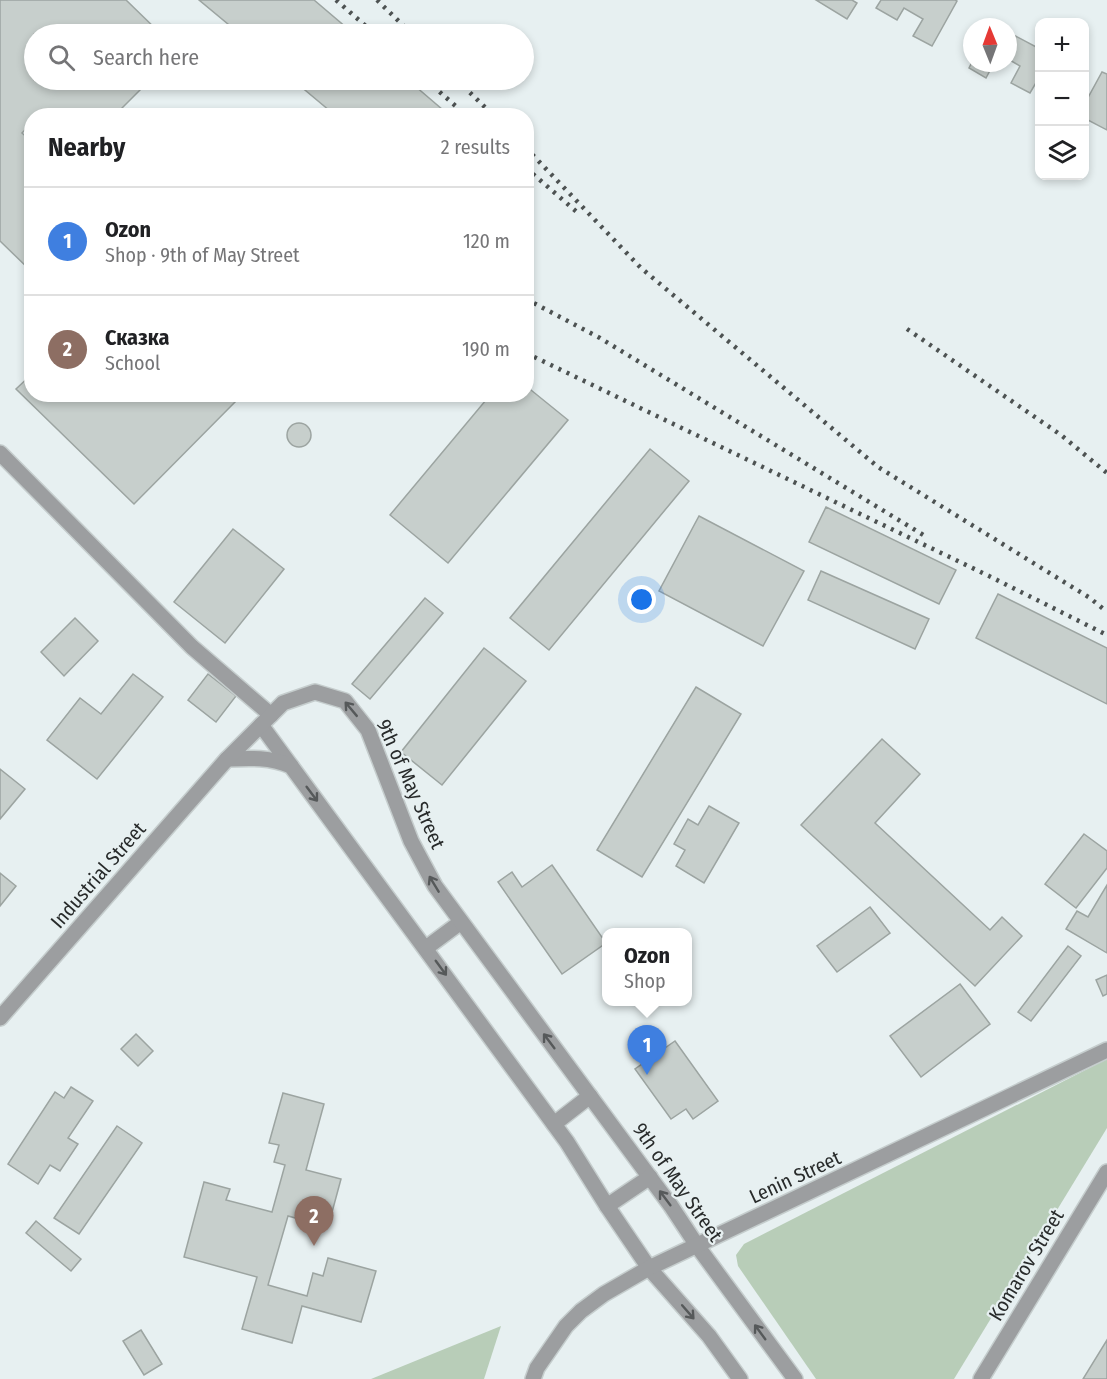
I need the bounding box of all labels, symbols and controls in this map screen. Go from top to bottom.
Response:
north arrow [963,18,1017,72]
map controls [1035,18,1089,180]
button: + [1035,18,1089,72]
search box [24,24,534,90]
icon: search [45,41,78,74]
text: Search here [93,44,199,71]
button: − [1035,72,1089,126]
button: layers [1035,126,1089,180]
text: Nearby [48,132,125,163]
text: 2 results [441,135,510,159]
text: Ozon [105,216,151,243]
text: 1 [63,229,72,253]
text: 120 m [463,229,510,253]
text: Shop · 9th of May Street [105,243,300,267]
text: Сказка [105,324,169,351]
text: 2 [63,337,72,361]
text: 190 m [462,337,510,361]
text: School [105,351,160,375]
your location [627,585,656,614]
one-way arrow [344,702,358,717]
street label: 9th of May Street [372,715,450,853]
one-way arrow [305,786,318,802]
street label: Industrial Street [45,817,151,933]
one-way arrow [428,876,440,893]
popup [602,928,692,1006]
text: Ozon [624,942,670,969]
one-way arrow [434,959,447,975]
text: Shop [624,969,666,993]
pin: 1 [628,1026,666,1075]
one-way arrow [543,1034,555,1050]
street label: 9th of May Street [628,1118,728,1246]
street label: Lenin Street [745,1145,845,1209]
one-way arrow [659,1190,671,1206]
pin: 2 [294,1196,334,1246]
street label: Komarov Street [983,1205,1069,1325]
one-way arrow [681,1304,695,1319]
one-way arrow [754,1324,767,1340]

